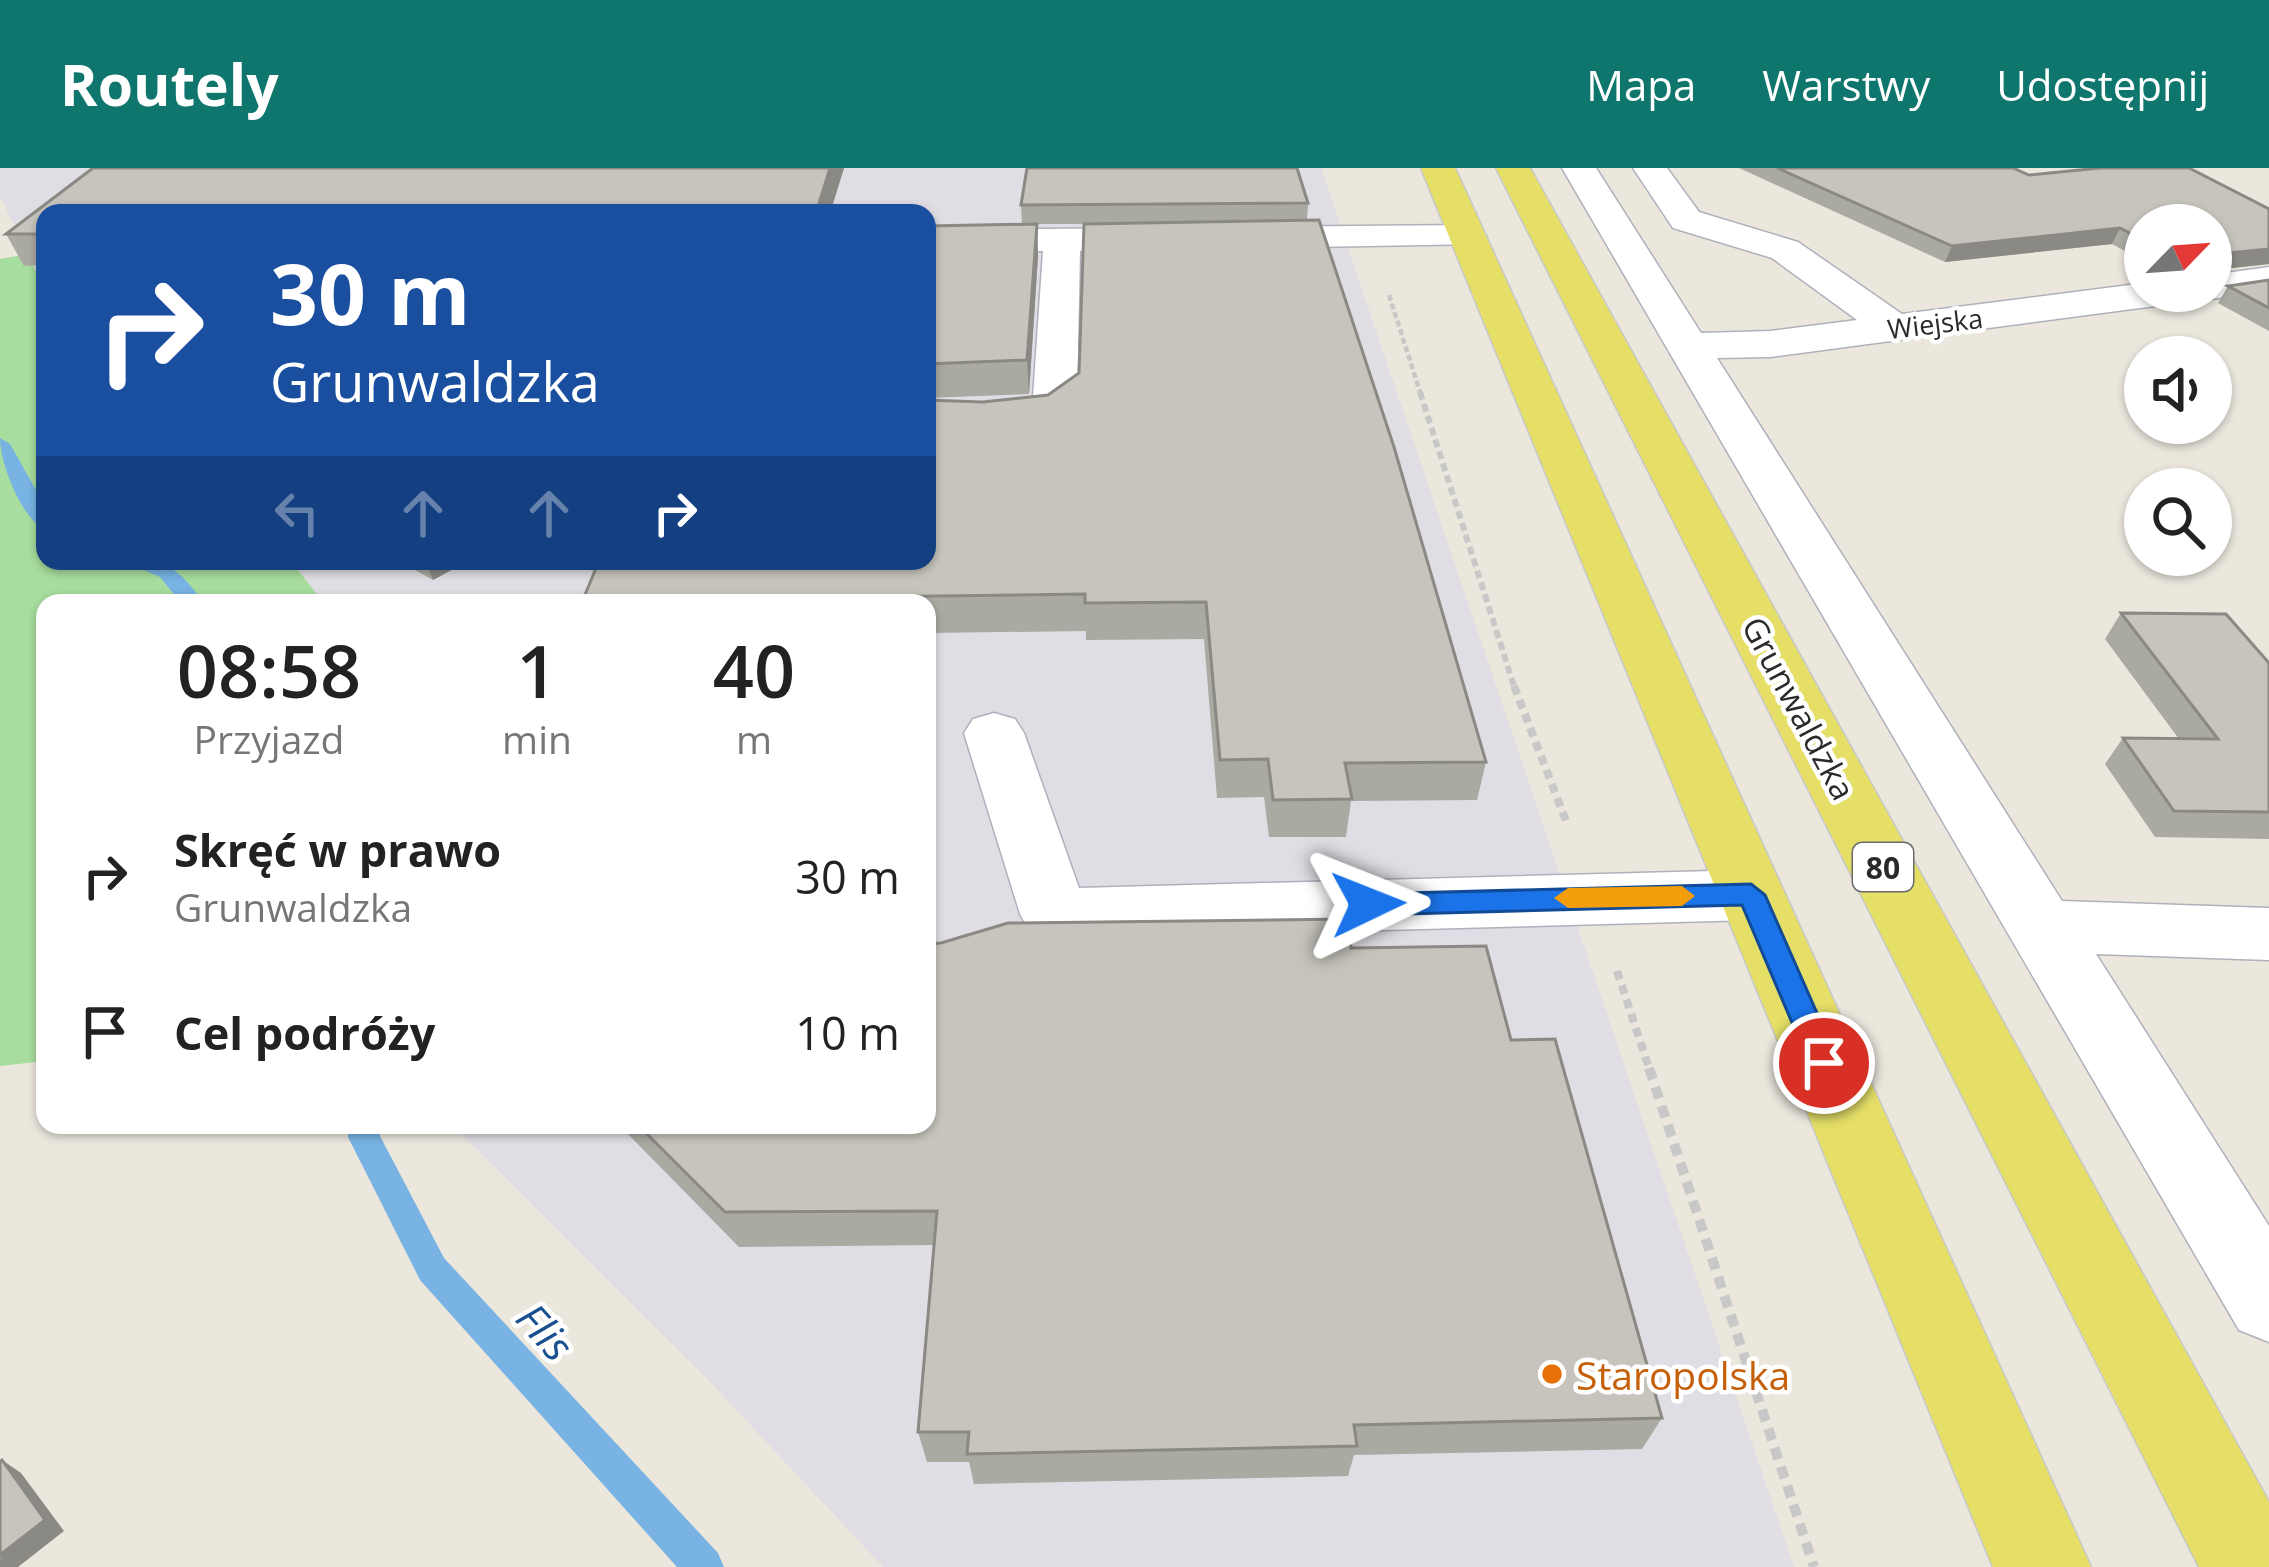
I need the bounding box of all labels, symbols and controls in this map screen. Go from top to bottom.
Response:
text: Routely [60,45,279,123]
text: Mapa [1586,56,1696,113]
text: Warstwy [1762,56,1930,113]
text: Udostępnij [1996,56,2209,113]
north arrow [2124,204,2232,312]
map controls [2124,204,2232,576]
text: 30 m [270,235,470,350]
icon: right [72,252,228,408]
street label: Wiejska [1885,299,1985,347]
button: sound [2124,336,2232,444]
text: Grunwaldzka [270,344,600,418]
button: search [2124,468,2232,576]
icon: left [264,480,330,546]
icon: ahead [390,480,456,546]
icon: ahead [516,480,582,546]
icon: right [642,480,708,546]
street label: Grunwaldzka [1732,608,1866,808]
text: 08:58 [177,621,361,719]
text: 1 [516,621,558,719]
text: 40 [713,621,795,719]
text: Przyjazd [194,712,344,765]
text: min [502,712,572,765]
text: m [736,712,772,765]
text: Skręć w prawo [174,819,501,880]
position arrow [1305,841,1431,967]
icon: right [72,843,138,909]
road number: 80 [1853,843,1913,891]
text: 30 m [795,846,900,907]
text: Grunwaldzka [174,880,412,933]
icon: arrive [72,999,138,1065]
text: Cel podróży [174,1002,435,1063]
text: 10 m [795,1002,900,1063]
pin [1773,1012,1875,1114]
icon: arrive [1791,1030,1857,1096]
water label: Flis [505,1290,587,1372]
place label: Staropolska [1576,1348,1790,1401]
marker: Staropolska [1539,1361,1565,1387]

